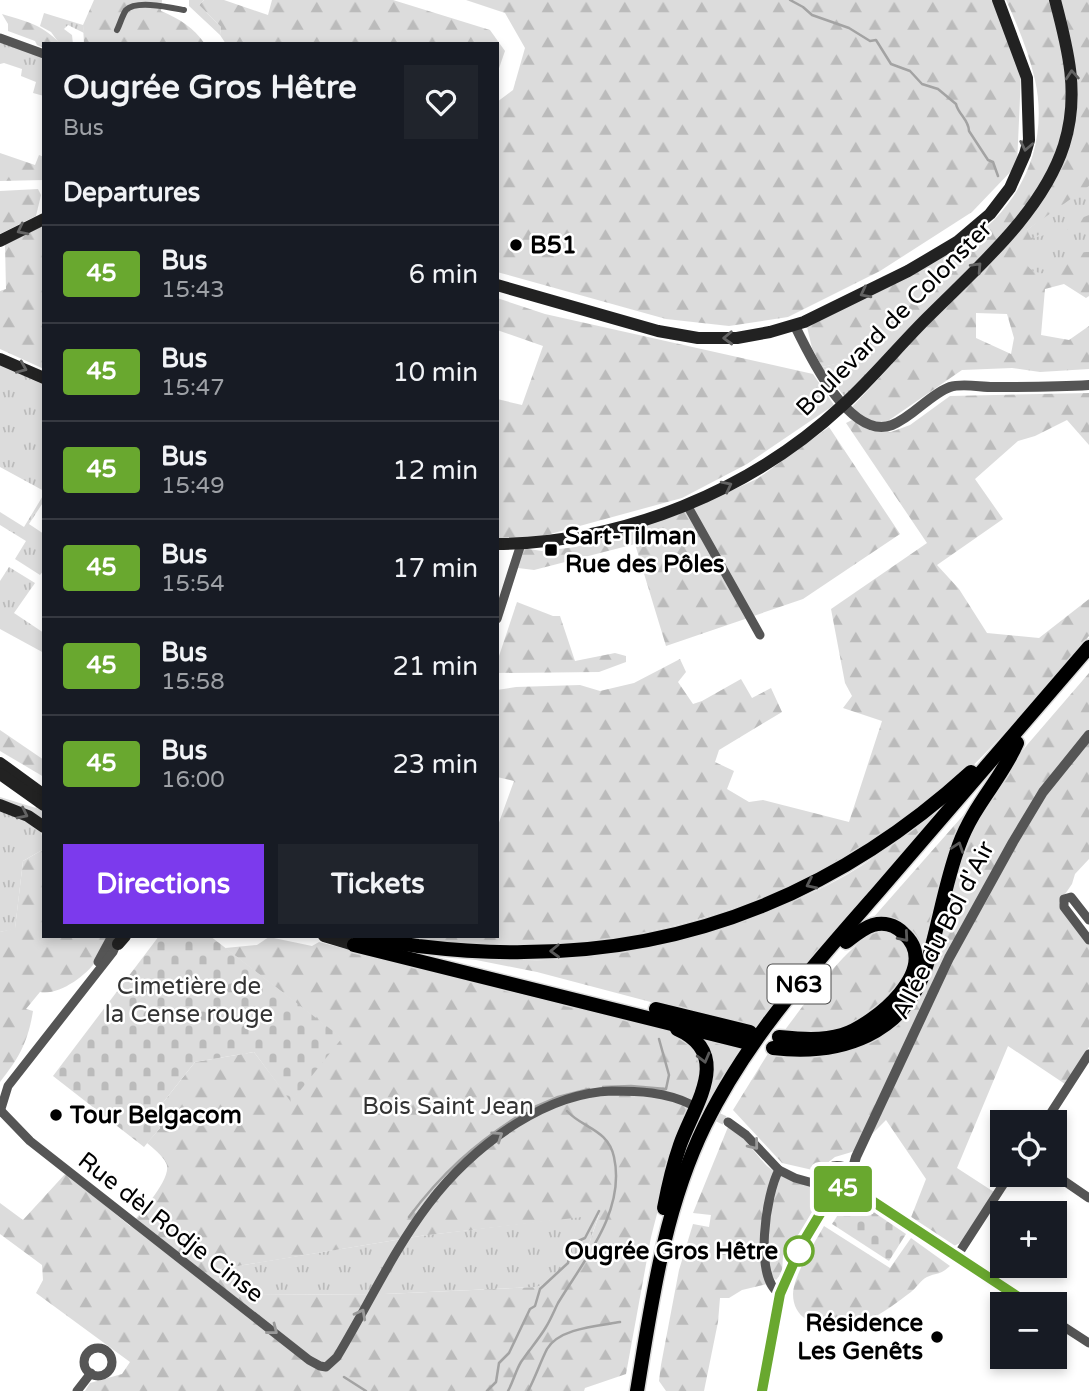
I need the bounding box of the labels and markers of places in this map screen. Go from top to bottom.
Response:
place label: B51 [530,231,577,260]
marker: B51 [508,237,524,253]
place label: Sart-Tilman Rue des Pôles [565,522,724,579]
marker: Sart-Tilman Rue des Pôles [543,542,559,558]
place label: Tour Belgacom [69,1101,242,1130]
marker: Tour Belgacom [48,1107,64,1123]
marker: Ougrée Gros Hêtre [784,1236,814,1266]
place label: Ougrée Gros Hêtre [564,1237,778,1266]
place label: Résidence Les Genêts [797,1309,923,1366]
marker: Résidence Les Genêts [929,1329,945,1345]

